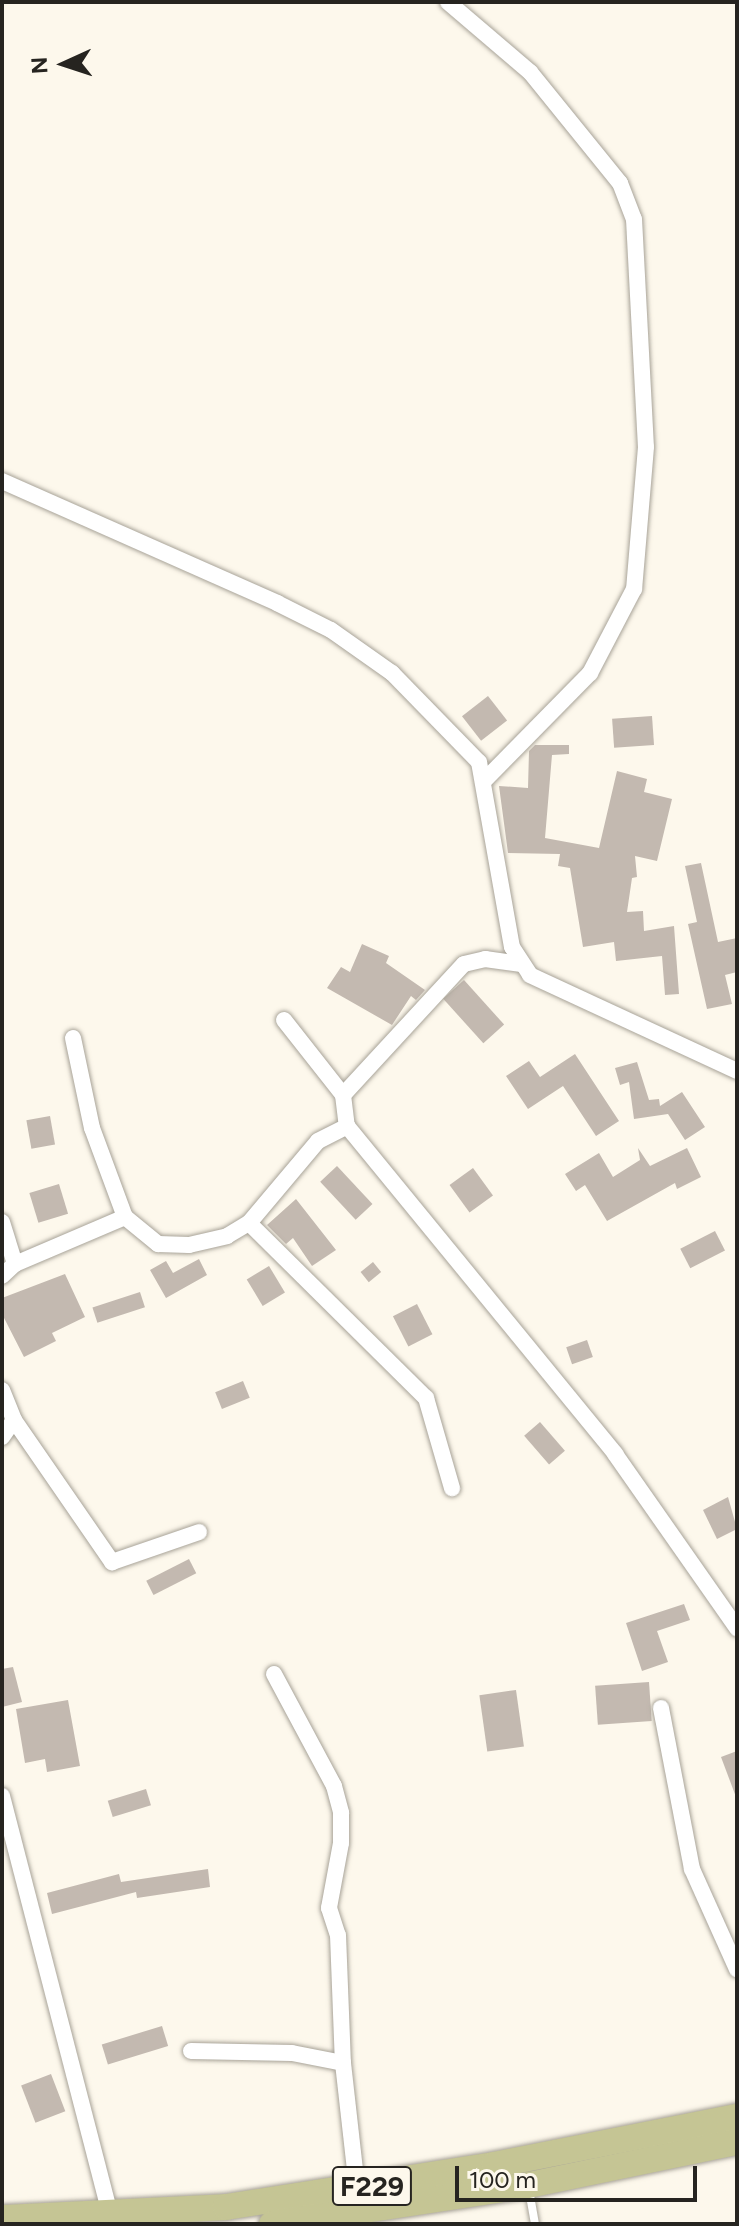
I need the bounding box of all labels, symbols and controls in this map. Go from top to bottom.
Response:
north arrow [24,24,104,104]
text: N [26,56,53,74]
scale bar [459,2150,701,2200]
road number: F229 [330,2162,414,2210]
text: 100 m [469,2165,536,2194]

